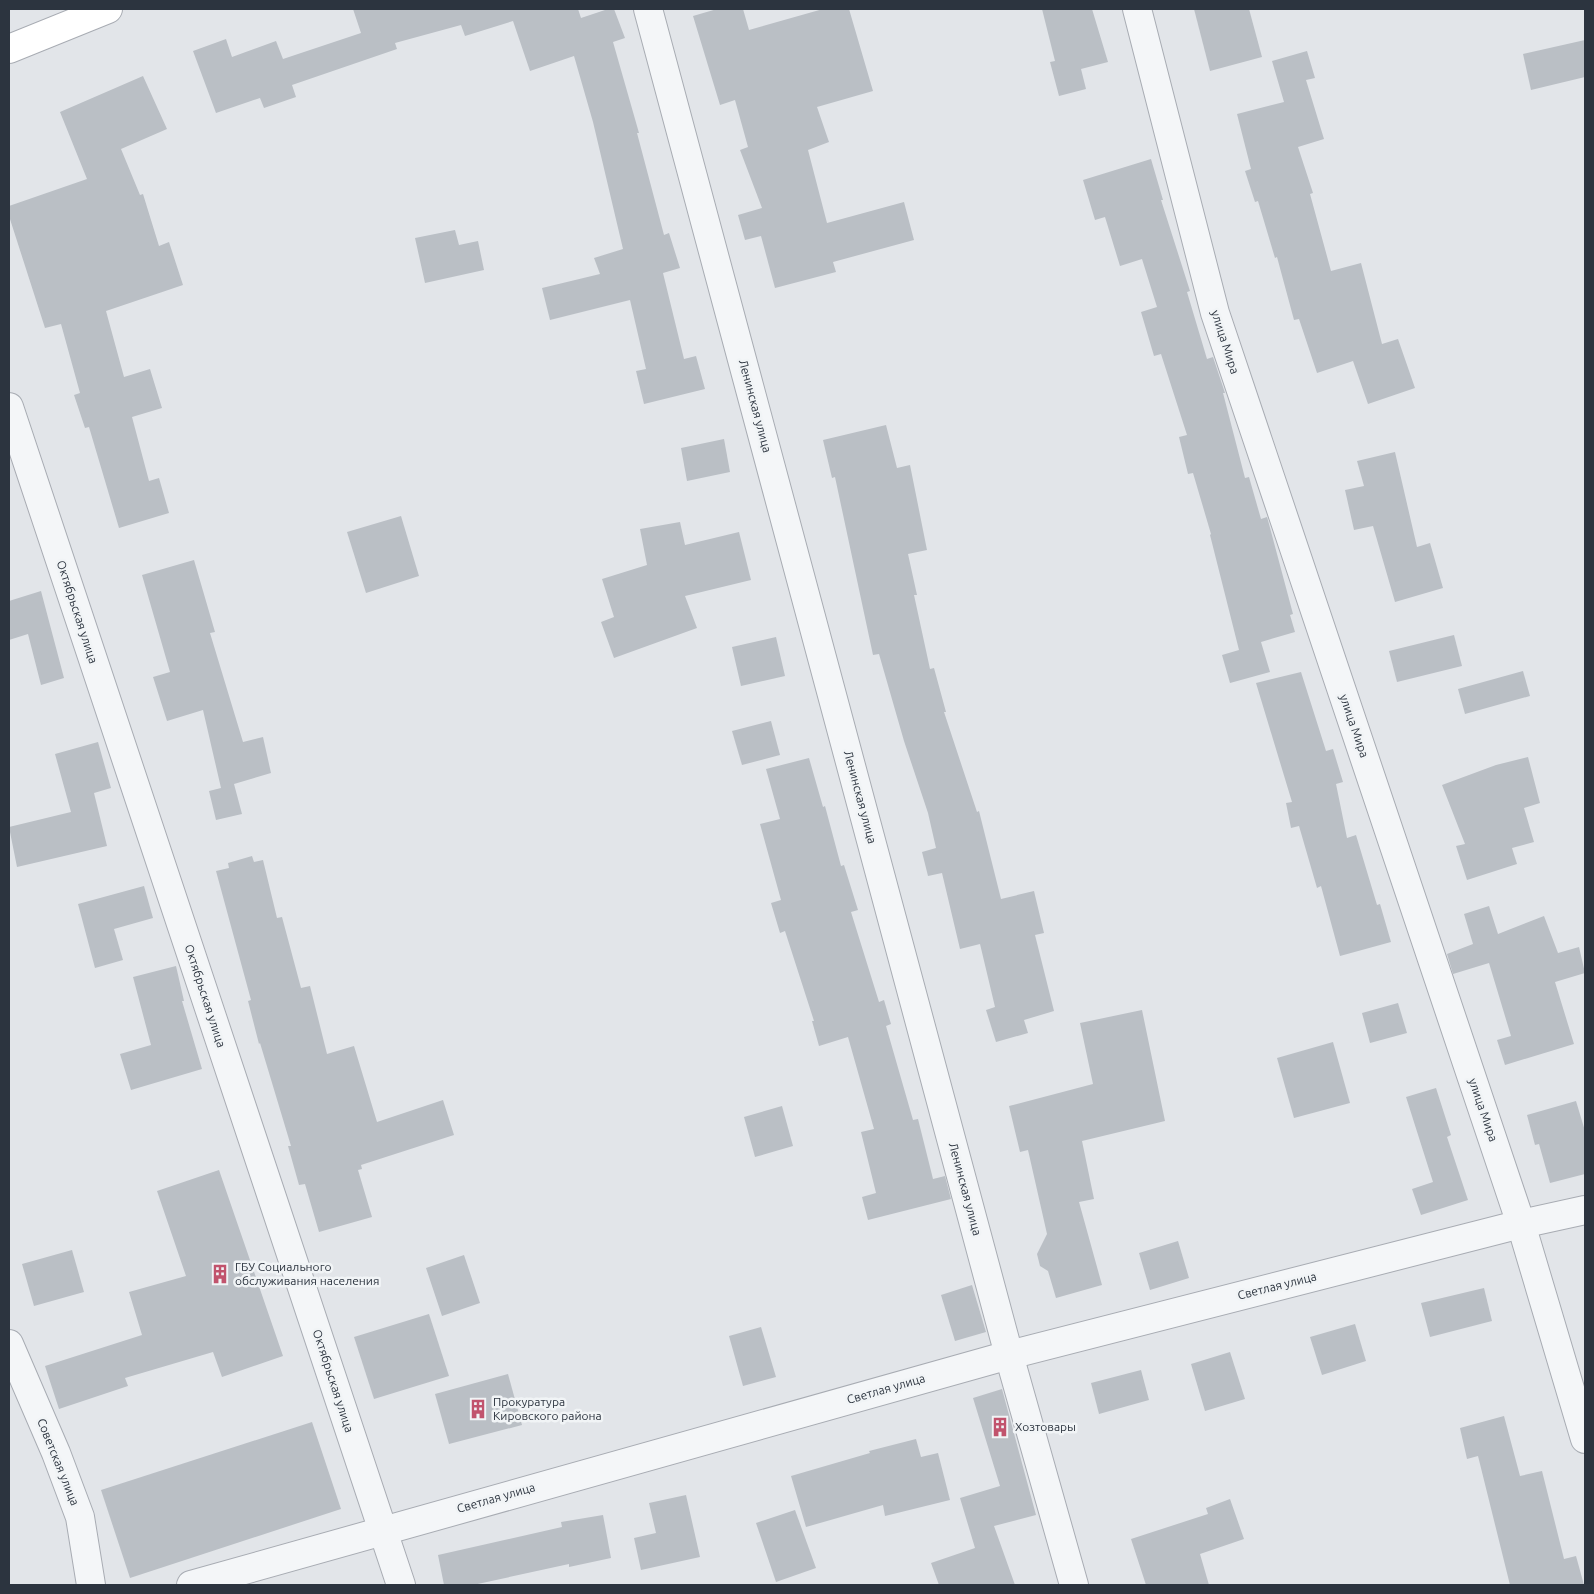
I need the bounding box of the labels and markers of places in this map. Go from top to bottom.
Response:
place label: ГБУ Социального обслуживания населения [235,1260,379,1287]
building icon: ГБУ Социального обслуживания населения [209,1263,231,1285]
place label: Прокуратура Кировского района [493,1395,602,1422]
building icon: Прокуратура Кировского района [467,1398,489,1420]
building icon: Хозтовары [989,1416,1011,1438]
place label: Хозтовары [1015,1420,1076,1433]

